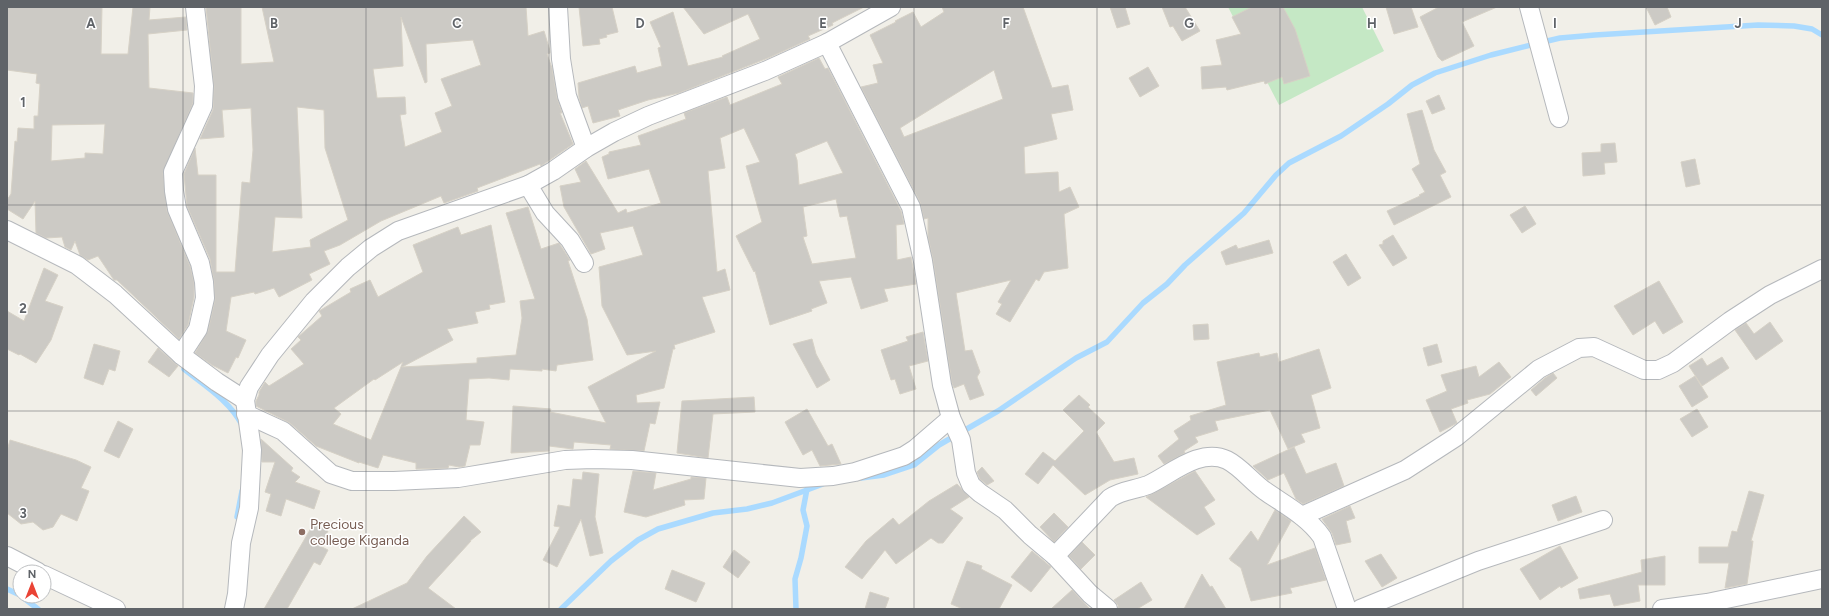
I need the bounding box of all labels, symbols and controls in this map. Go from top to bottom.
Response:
text: A [86,16,96,31]
text: B [270,16,278,31]
text: C [452,16,462,31]
text: D [635,16,645,31]
text: E [819,16,827,31]
text: F [1002,16,1010,31]
text: G [1184,16,1194,31]
text: H [1367,16,1377,31]
text: I [1553,16,1557,31]
text: J [1734,16,1742,31]
text: 1 [20,95,26,110]
text: 2 [19,301,27,316]
text: 3 [19,506,27,521]
place label: Precious college Kiganda [310,516,409,549]
marker: Precious college Kiganda [297,527,307,537]
north arrow [12,564,52,604]
text: N [28,568,36,581]

